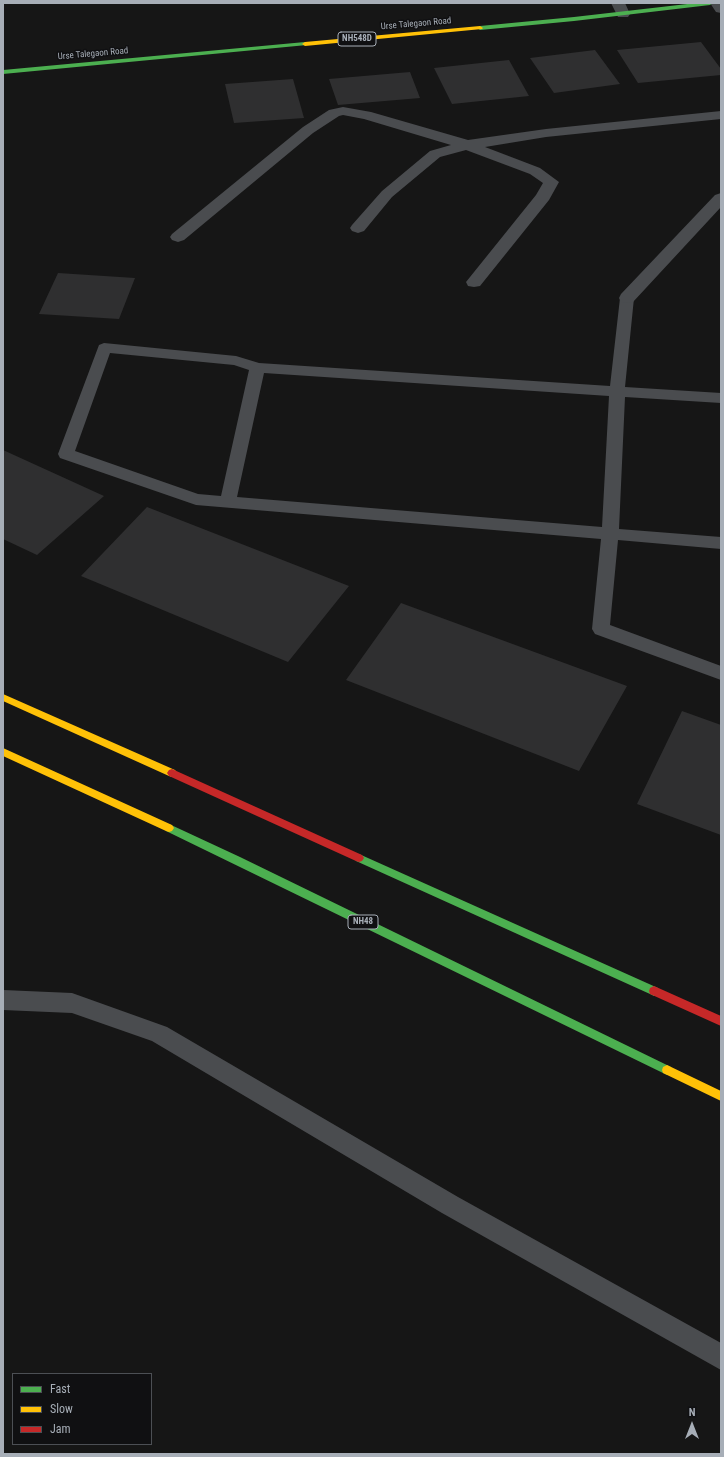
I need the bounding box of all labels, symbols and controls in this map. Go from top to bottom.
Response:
street label: Urse Talegaon Road [380,16,452,32]
road number: NH548D [338,32,376,46]
street label: Urse Talegaon Road [57,46,129,62]
road number: NH48 [348,915,378,929]
legend [12,1373,152,1445]
text: Fast [50,1382,70,1396]
text: Slow [50,1402,73,1416]
north arrow [672,1405,712,1445]
text: N [689,1406,695,1419]
text: Jam [50,1422,71,1436]

